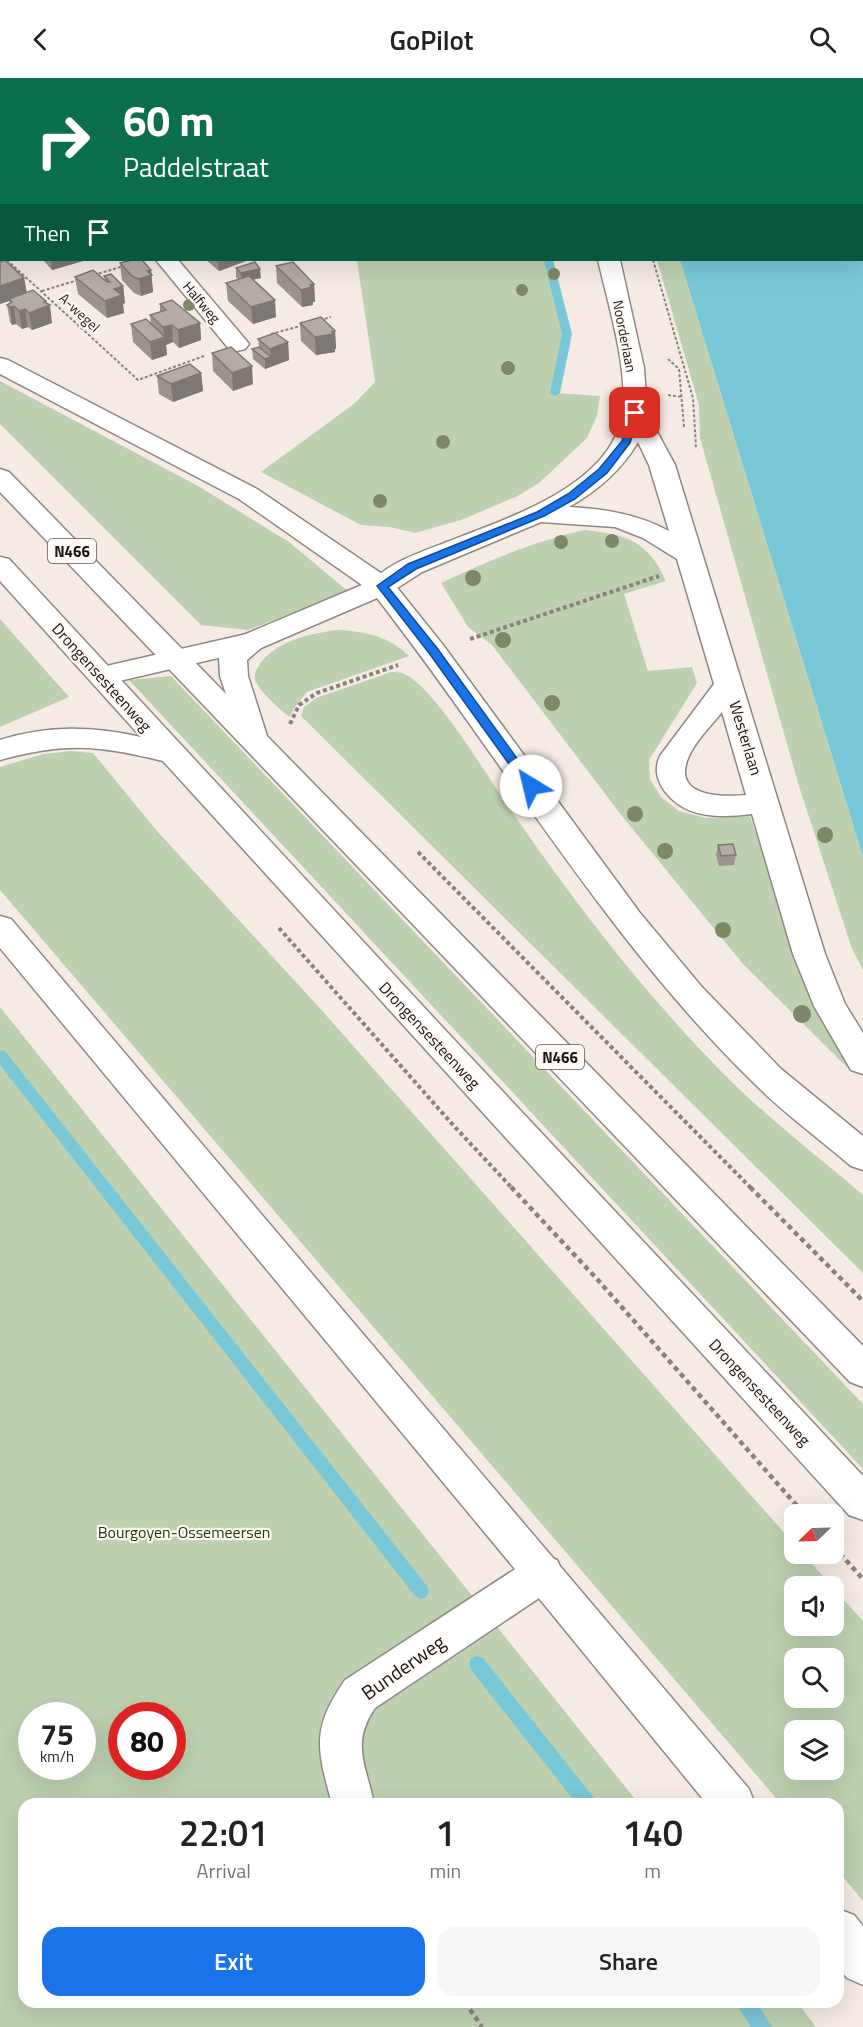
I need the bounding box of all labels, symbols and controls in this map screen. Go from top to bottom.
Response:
text: GoPilot [390,19,473,60]
icon: back [24,23,57,56]
icon: search [806,23,839,56]
text: 60 m [123,88,215,152]
icon: right [24,102,102,180]
text: Paddelstraat [123,146,269,187]
text: Then [24,216,70,250]
icon: arrive [82,216,115,249]
street label: Halfweg [178,276,226,328]
street label: A-wegel [55,287,105,337]
street label: Noorderlaan [608,298,642,374]
pin [609,387,660,438]
icon: arrive [618,396,651,429]
road number: N466 [48,539,96,563]
street label: Drongensesteenweg [46,617,158,737]
street label: Westerlaan [723,698,769,778]
position arrow [499,754,563,818]
street label: Drongensesteenweg [374,976,486,1094]
road number: N466 [536,1045,584,1069]
street label: Drongensesteenweg [704,1333,816,1451]
north arrow [784,1504,844,1564]
map controls [784,1504,844,1780]
park label: Bourgoyen-Ossemeersen [98,1520,270,1544]
button: sound [784,1576,844,1636]
street label: Bunderweg [354,1627,452,1707]
button: search [784,1648,844,1708]
speed limit sign: 80 [108,1702,186,1780]
text: 75 [40,1711,74,1757]
button: layers [784,1720,844,1780]
text: km/h [40,1745,74,1768]
text: 22:01 [179,1805,268,1860]
text: 1 [435,1805,455,1860]
text: 140 [622,1805,683,1860]
text: Arrival [197,1855,251,1886]
text: min [429,1855,461,1886]
text: m [644,1855,661,1886]
button: Exit [42,1927,425,1996]
button: Share [437,1927,820,1996]

